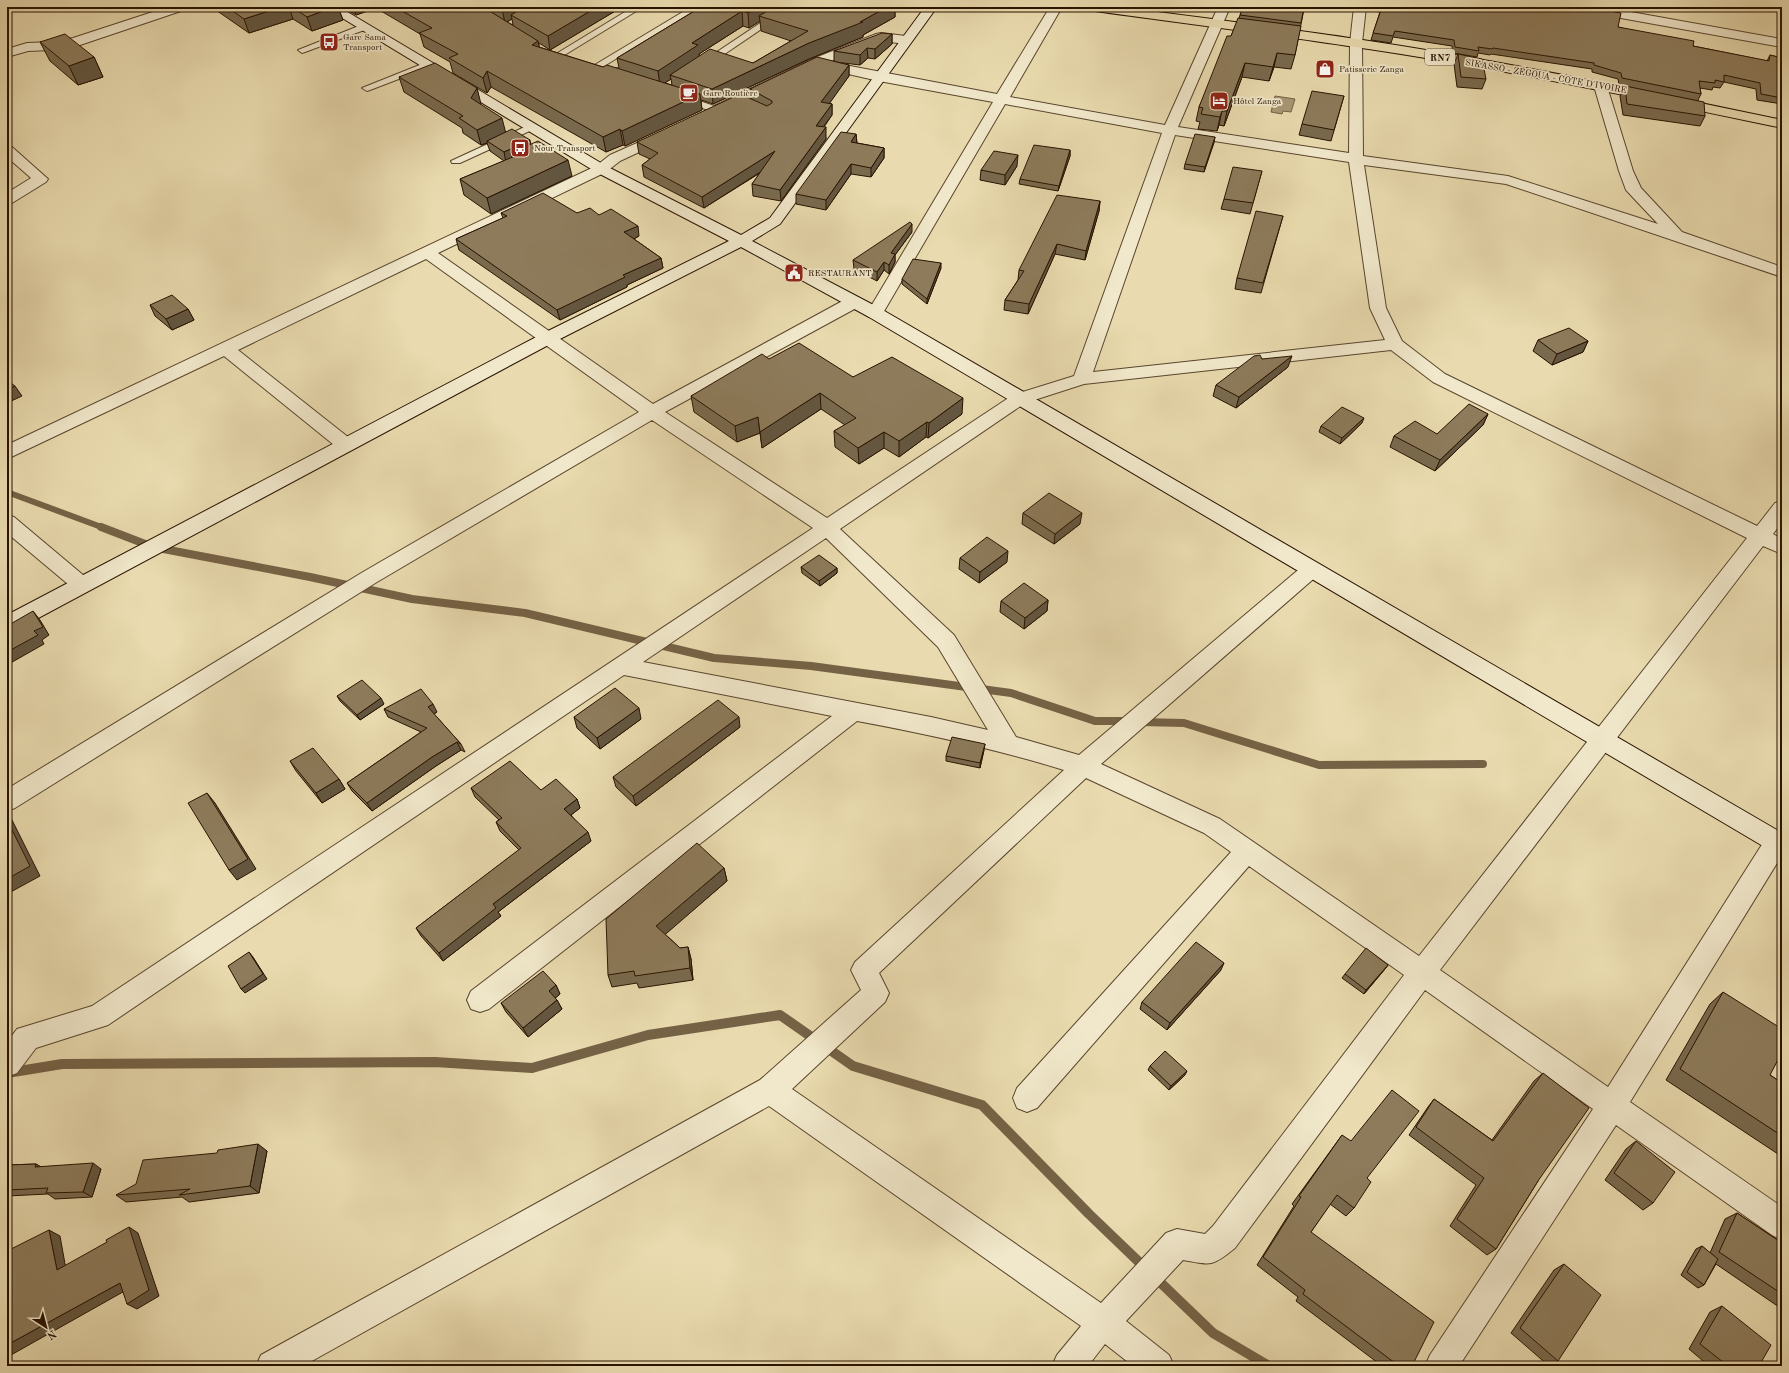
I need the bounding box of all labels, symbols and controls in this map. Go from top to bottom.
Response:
bus stop icon: Gare Sama Transport [318,31,340,53]
place label: Gare Sama Transport [343,33,386,52]
road number: RN7 [1425,49,1455,65]
street label: SIKASSO - ZÉGOUA - COTE D'IVOIRE [1465,57,1627,95]
shop icon: Patisserie Zanga [1314,58,1336,80]
place label: Patisserie Zanga [1339,65,1405,74]
cafe icon: Gare Routière [678,82,700,104]
place label: Gare Routière [703,89,758,98]
hotel icon: Hôtel Zanga [1208,90,1230,112]
place label: Hôtel Zanga [1233,97,1282,106]
bus stop icon: Nour Transport [509,137,531,159]
place label: Nour Transport [534,144,596,153]
public building icon: RESTAURANT [783,262,805,284]
place label: RESTAURANT [808,269,872,278]
north arrow [26,1307,66,1347]
text: N [44,1327,58,1341]

